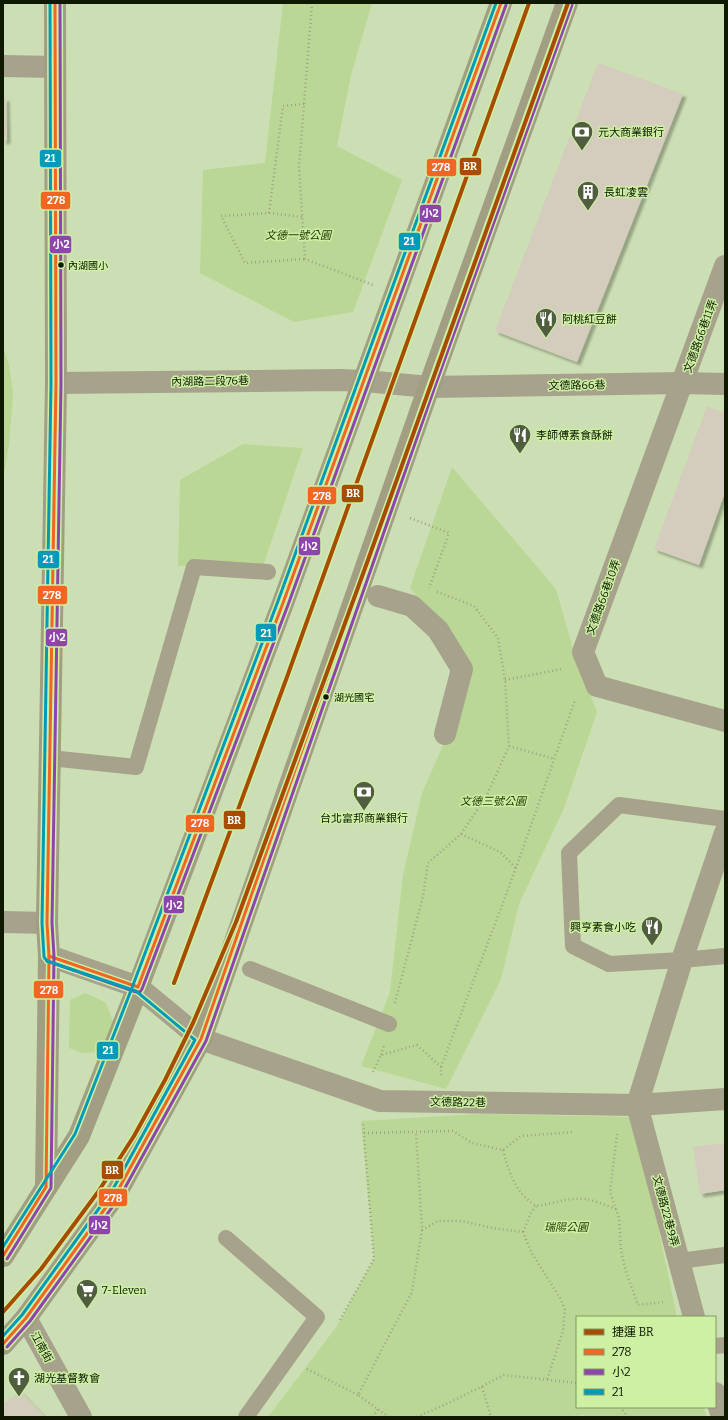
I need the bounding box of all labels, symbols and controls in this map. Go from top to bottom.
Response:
bank icon: 元大商業銀行 [569,119,595,152]
place label: 元大商業銀行 [598,126,664,139]
line badge: 21 [39,149,62,168]
text: 21 [45,152,56,165]
line badge: BR [459,157,482,176]
line badge: 278 [426,158,457,177]
text: BR [463,160,478,173]
text: 278 [432,161,451,174]
building icon: 長虹凌雲 [575,179,601,212]
place label: 長虹凌雲 [604,186,648,199]
line badge: 278 [40,191,71,210]
text: 278 [47,194,66,207]
line badge: 小2 [419,204,442,223]
text: 小2 [421,207,439,220]
park label: 文德一號公園 [265,229,333,242]
line badge: 21 [398,232,421,251]
line badge: 小2 [49,235,72,254]
text: 21 [404,235,415,248]
text: 小2 [52,238,70,251]
marker: 內湖國小 [56,260,66,270]
place label: 內湖國小 [68,260,108,272]
street label: 文德路66巷11弄 [681,298,720,375]
restaurant icon: 阿桃紅豆餅 [533,306,559,339]
place label: 阿桃紅豆餅 [562,313,617,326]
street label: 內湖路二段76巷 [171,374,249,389]
street label: 文德路66巷 [548,379,606,392]
restaurant icon: 李師傅素食酥餅 [507,422,533,455]
place label: 李師傅素食酥餅 [536,429,613,442]
line badge: BR [341,484,364,503]
line badge: 278 [307,486,337,505]
text: BR [346,487,361,500]
text: 278 [313,490,332,503]
line badge: 小2 [298,536,321,556]
text: 小2 [300,540,318,553]
line badge: 21 [37,550,60,569]
text: 21 [43,553,54,566]
street label: 文德路66巷10弄 [584,558,623,637]
line badge: 278 [37,585,68,605]
text: 278 [43,589,62,602]
line badge: 21 [255,623,277,642]
text: 21 [261,627,272,640]
line badge: 小2 [45,628,68,647]
text: 小2 [48,631,66,644]
marker: 湖光國宅 [321,692,331,702]
place label: 湖光國宅 [334,692,374,704]
bank icon: 台北富邦商業銀行 [351,779,377,812]
park label: 文德三號公園 [460,795,528,808]
line badge: BR [223,810,246,830]
place label: 台北富邦商業銀行 [320,812,408,825]
line badge: 278 [185,814,215,833]
text: BR [227,814,242,827]
text: 278 [191,817,210,830]
line badge: 小2 [163,895,185,914]
text: 小2 [165,899,183,912]
restaurant icon: 興亨素食小吃 [639,914,665,947]
place label: 興亨素食小吃 [570,921,636,934]
line badge: 278 [33,980,64,999]
text: 278 [40,984,59,997]
line badge: 21 [96,1041,119,1060]
text: 21 [103,1044,114,1057]
street label: 文德路22巷 [430,1096,486,1109]
line badge: BR [101,1160,124,1180]
text: BR [105,1164,120,1177]
street label: 文德路22巷9弄 [650,1174,681,1248]
line badge: 278 [98,1188,128,1207]
text: 278 [104,1192,123,1205]
line badge: 小2 [88,1215,111,1235]
text: 小2 [90,1219,108,1232]
park label: 瑞陽公園 [544,1221,590,1234]
supermarket icon: 7-Eleven [74,1277,100,1310]
place label: 7-Eleven [102,1284,147,1297]
legend [576,1316,716,1408]
text: 捷運 BR [612,1325,654,1339]
street label: 江南街 [28,1330,55,1365]
text: 278 [612,1345,631,1359]
church icon: 湖光基督教會 [6,1365,32,1398]
text: 小2 [612,1365,631,1379]
place label: 湖光基督教會 [34,1372,100,1385]
text: 21 [612,1385,624,1399]

